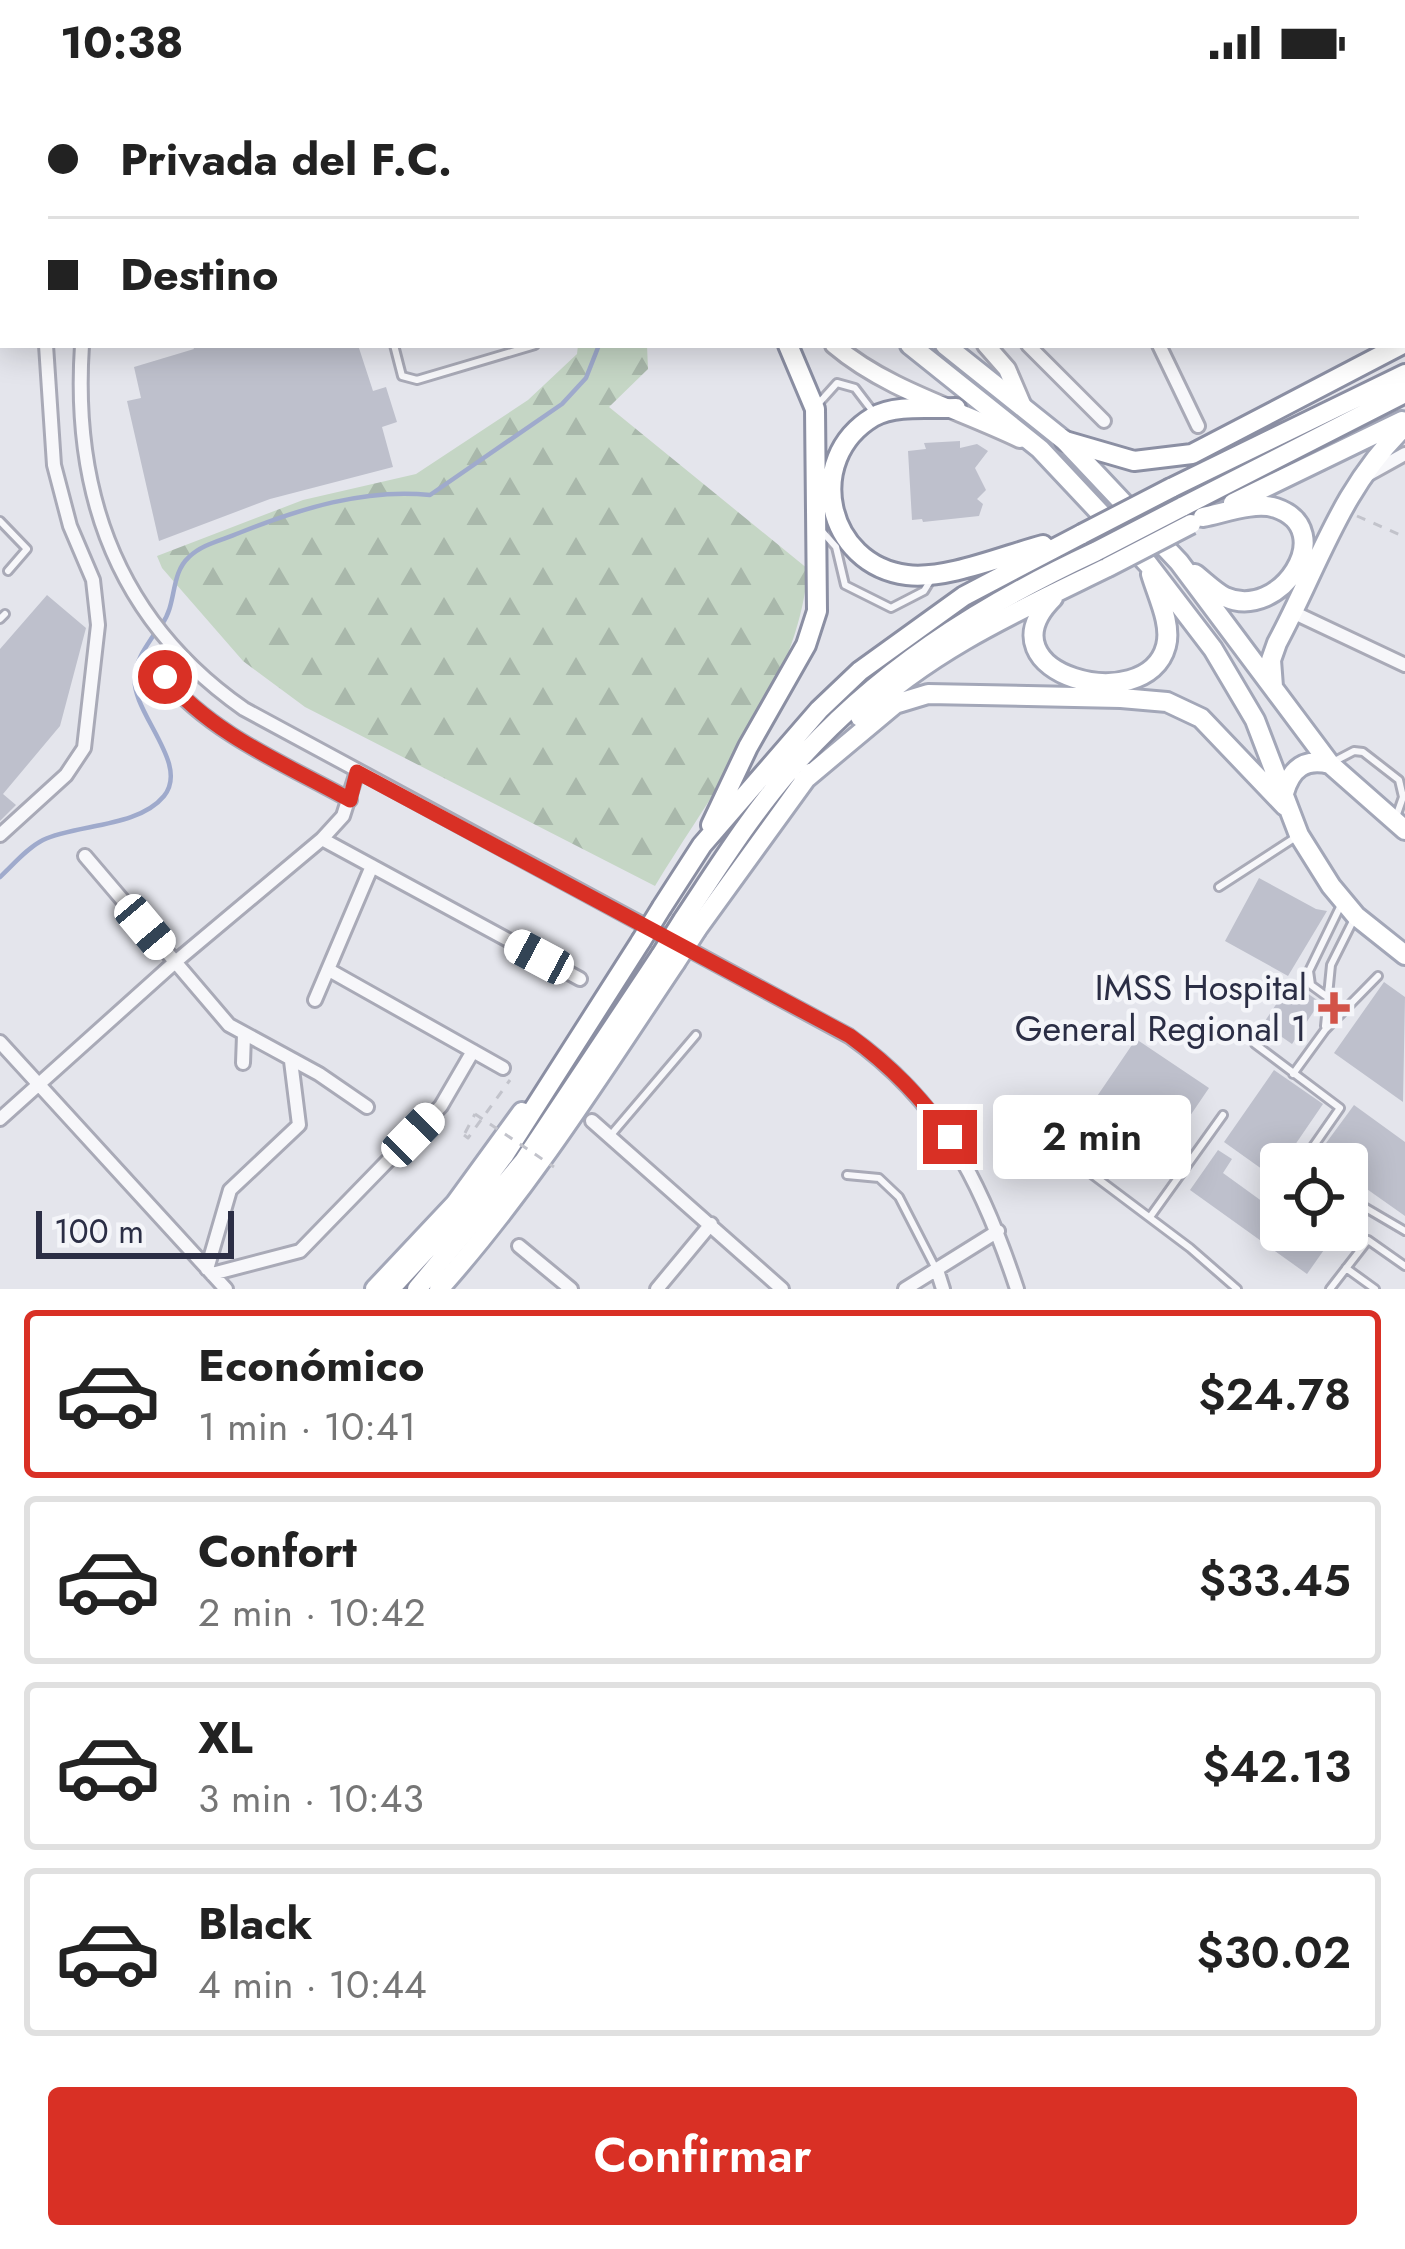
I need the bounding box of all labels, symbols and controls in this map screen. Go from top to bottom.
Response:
text: 10:38 [60,10,183,75]
text: Privada del F.C. [120,127,452,192]
text: Destino [120,242,278,307]
route start [138,650,192,704]
car [108,888,182,966]
car [499,924,579,990]
place label: IMSS Hospital General Regional 1 [1015,961,1307,1054]
marker: IMSS Hospital General Regional 1 [1318,992,1350,1024]
callout: 2 min [992,1095,1190,1179]
car [375,1097,451,1173]
text: 2 min [1042,1108,1142,1165]
route end [923,1110,977,1164]
map controls [1260,1143,1368,1251]
button: locate [1260,1143,1368,1251]
scale bar [36,1205,234,1258]
text: 100 m [54,1208,144,1255]
text: Económico [198,1333,424,1398]
icon: car [54,1340,162,1448]
text: $24.78 [1198,1362,1351,1427]
text: 1 min · 10:41 [198,1398,416,1455]
text: Confort [198,1519,357,1584]
icon: car [54,1526,162,1634]
text: $33.45 [1199,1548,1351,1613]
text: 2 min · 10:42 [198,1584,426,1641]
text: XL [198,1705,253,1770]
icon: car [54,1712,162,1820]
text: $42.13 [1202,1734,1351,1799]
text: 3 min · 10:43 [198,1770,424,1827]
text: Black [198,1891,312,1956]
icon: car [54,1898,162,2006]
text: $30.02 [1196,1920,1351,1985]
text: 4 min · 10:44 [198,1956,427,2013]
button: Confirmar [48,2087,1357,2225]

